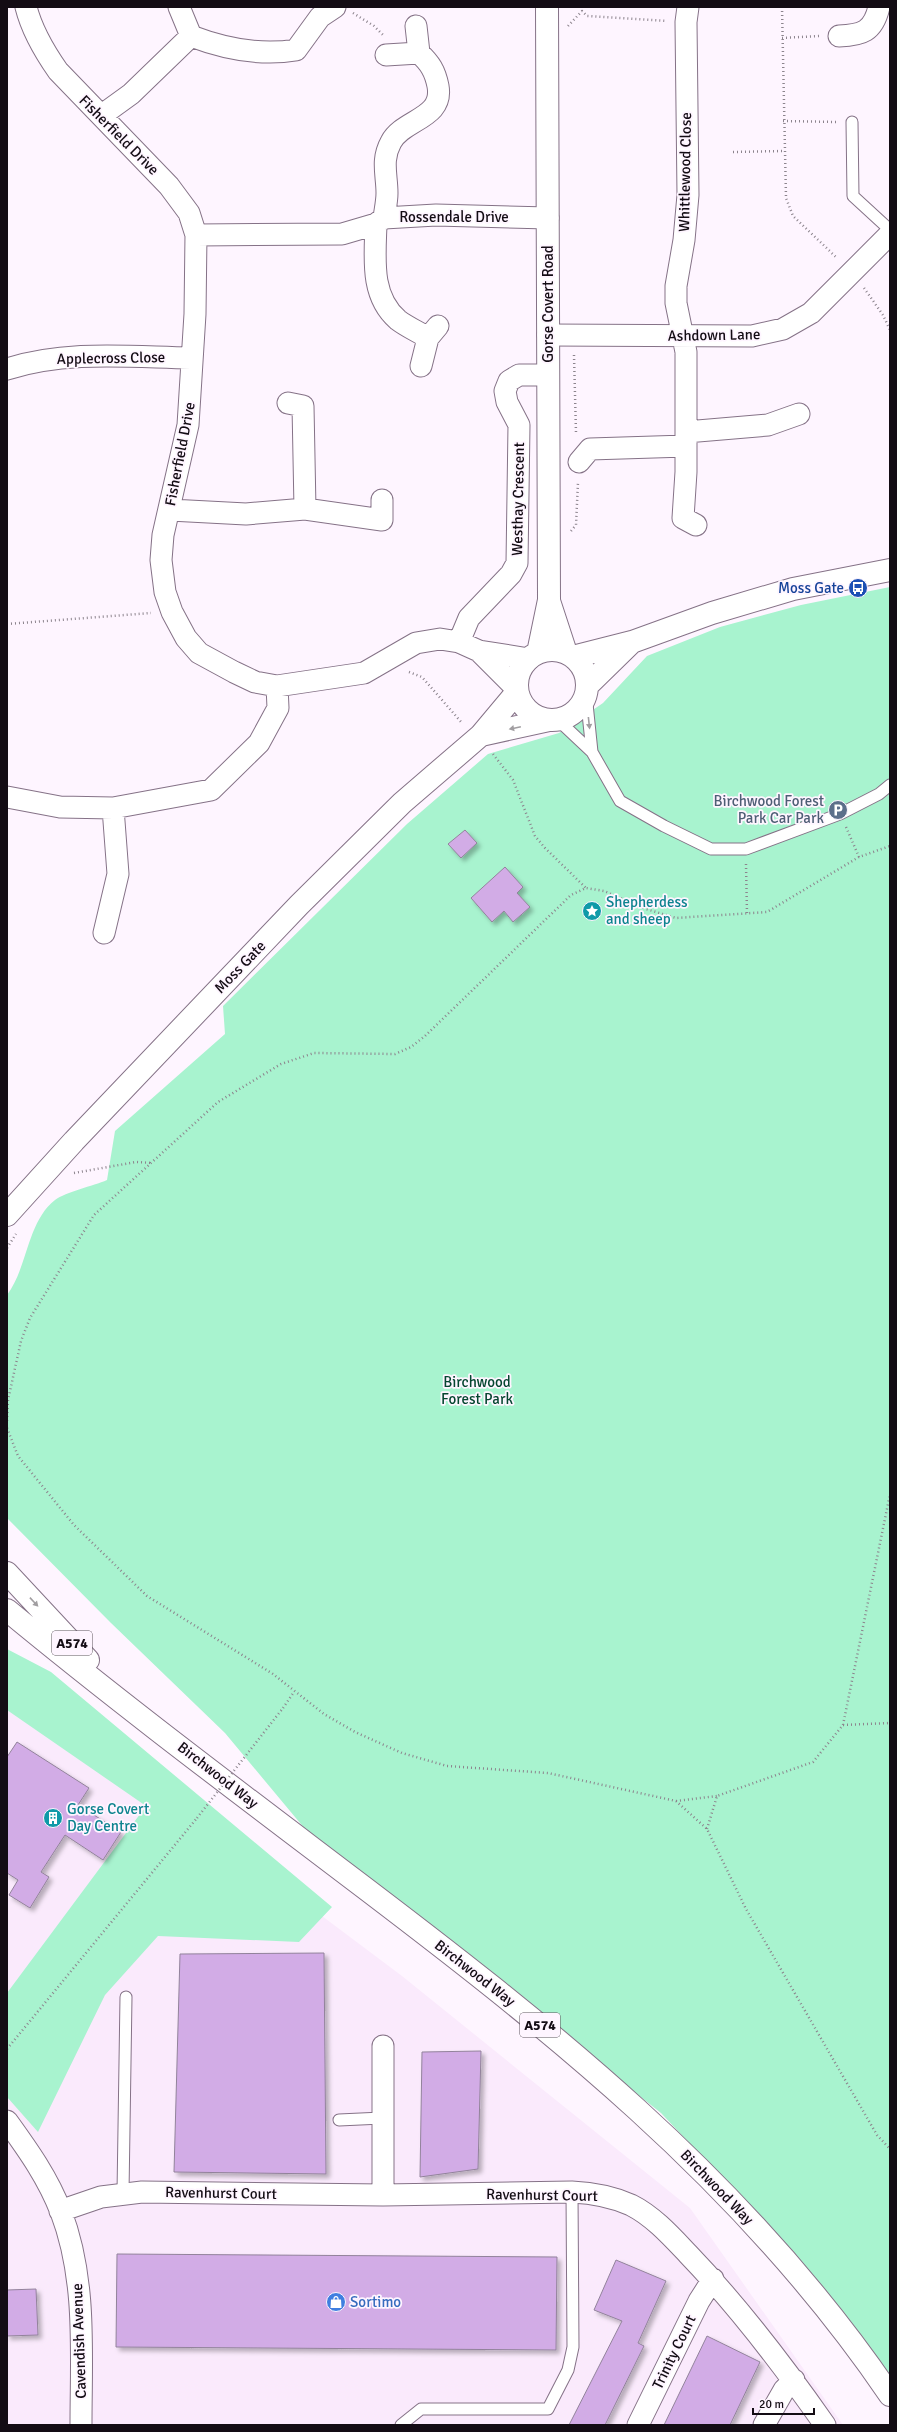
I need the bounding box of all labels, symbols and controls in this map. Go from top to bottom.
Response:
street label: Fisherfield Drive [75,91,163,179]
street label: Whittlewood Close [675,112,695,232]
street label: Rossendale Drive [399,208,509,226]
street label: Gorse Covert Road [539,245,557,363]
street label: Ashdown Lane [667,325,761,345]
street label: Applecross Close [57,348,165,368]
street label: Fisherfield Drive [161,401,199,507]
street label: Westhay Crescent [508,442,528,556]
bus stop icon: Moss Gate [847,577,869,599]
place label: Moss Gate [778,579,844,597]
one-way arrow [586,717,593,729]
one-way arrow [509,725,521,731]
place label: Birchwood Forest Park Car Park [713,792,824,827]
parking icon: Birchwood Forest Park Car Park [827,799,849,821]
place label: Shepherdess and sheep [606,893,688,928]
place icon: Shepherdess and sheep [581,900,603,922]
street label: Moss Gate [211,937,269,997]
park label: Birchwood Forest Park [441,1373,513,1408]
one-way arrow [29,1597,38,1607]
road number: A574 [52,1631,92,1655]
street label: Birchwood Way [174,1738,262,1812]
place label: Gorse Covert Day Centre [67,1800,149,1835]
building icon: Gorse Covert Day Centre [42,1807,64,1829]
street label: Birchwood Way [431,1936,519,2010]
road number: A574 [520,2013,560,2037]
street label: Birchwood Way [677,2146,757,2228]
street label: Ravenhurst Court [165,2183,277,2203]
street label: Ravenhurst Court [486,2185,598,2205]
street label: Cavendish Avenue [68,2283,90,2399]
shop icon: Sortimo [325,2291,347,2313]
place label: Sortimo [350,2293,401,2311]
street label: Trinity Court [648,2312,700,2392]
scale bar [753,2390,814,2416]
text: 20 m [759,2397,784,2412]

